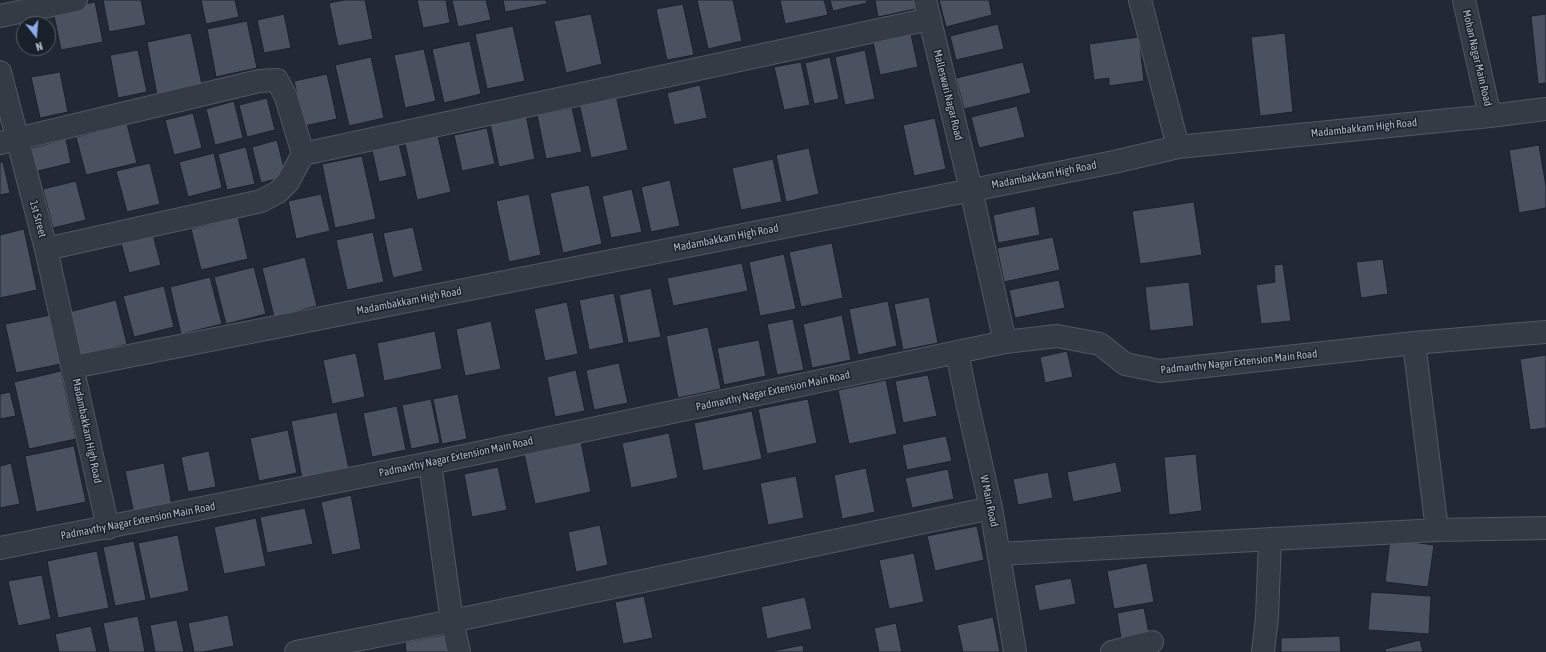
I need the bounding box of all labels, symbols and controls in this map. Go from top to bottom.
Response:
street label: Mohan Nagar Main Road [1459,8,1495,108]
north arrow [16,16,56,56]
text: N [34,40,44,53]
street label: Malleswari Nagar Road [930,48,966,142]
street label: Madambakkam High Road [1310,116,1418,140]
street label: Madambakkam High Road [990,158,1098,192]
street label: 1st Street [27,199,49,239]
street label: Madambakkam High Road [672,221,780,255]
street label: Madambakkam High Road [355,284,463,318]
street label: Padmavthy Nagar Extension Main Road [1160,347,1318,377]
street label: Padmavthy Nagar Extension Main Road [695,368,851,414]
street label: Madambakkam High Road [69,377,105,485]
street label: Padmavthy Nagar Extension Main Road [378,434,534,480]
street label: W Main Road [977,474,1001,528]
street label: Padmavthy Nagar Extension Main Road [59,500,217,542]

